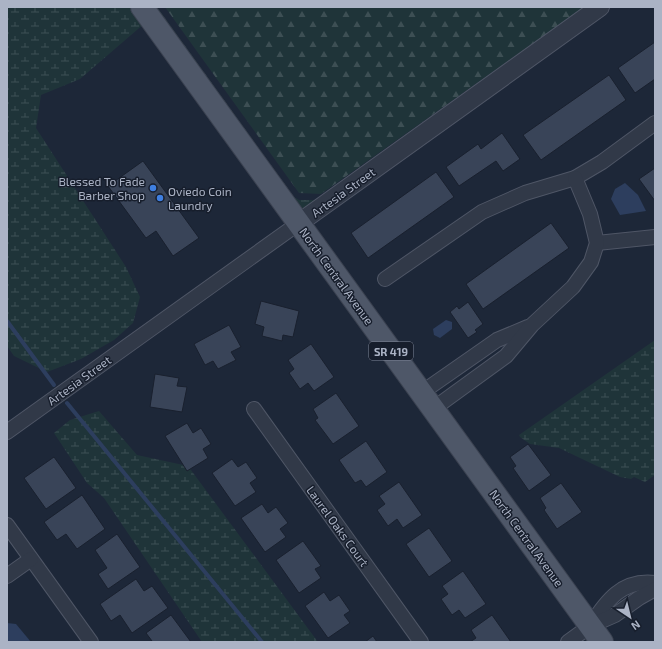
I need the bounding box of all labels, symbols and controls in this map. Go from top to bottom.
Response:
street label: Artesia Street [309,164,378,220]
place label: Blessed To Fade Barber Shop [58,174,145,202]
marker: Blessed To Fade Barber Shop [148,183,158,193]
place label: Oviedo Coin Laundry [168,184,232,212]
marker: Oviedo Coin Laundry [155,193,165,203]
street label: North Central Avenue [297,225,377,327]
road number: SR 419 [369,342,413,360]
street label: Artesia Street [45,352,114,408]
street label: Laurel Oaks Court [304,483,372,569]
street label: North Central Avenue [487,487,567,589]
north arrow [610,597,650,637]
text: N [629,618,643,633]

